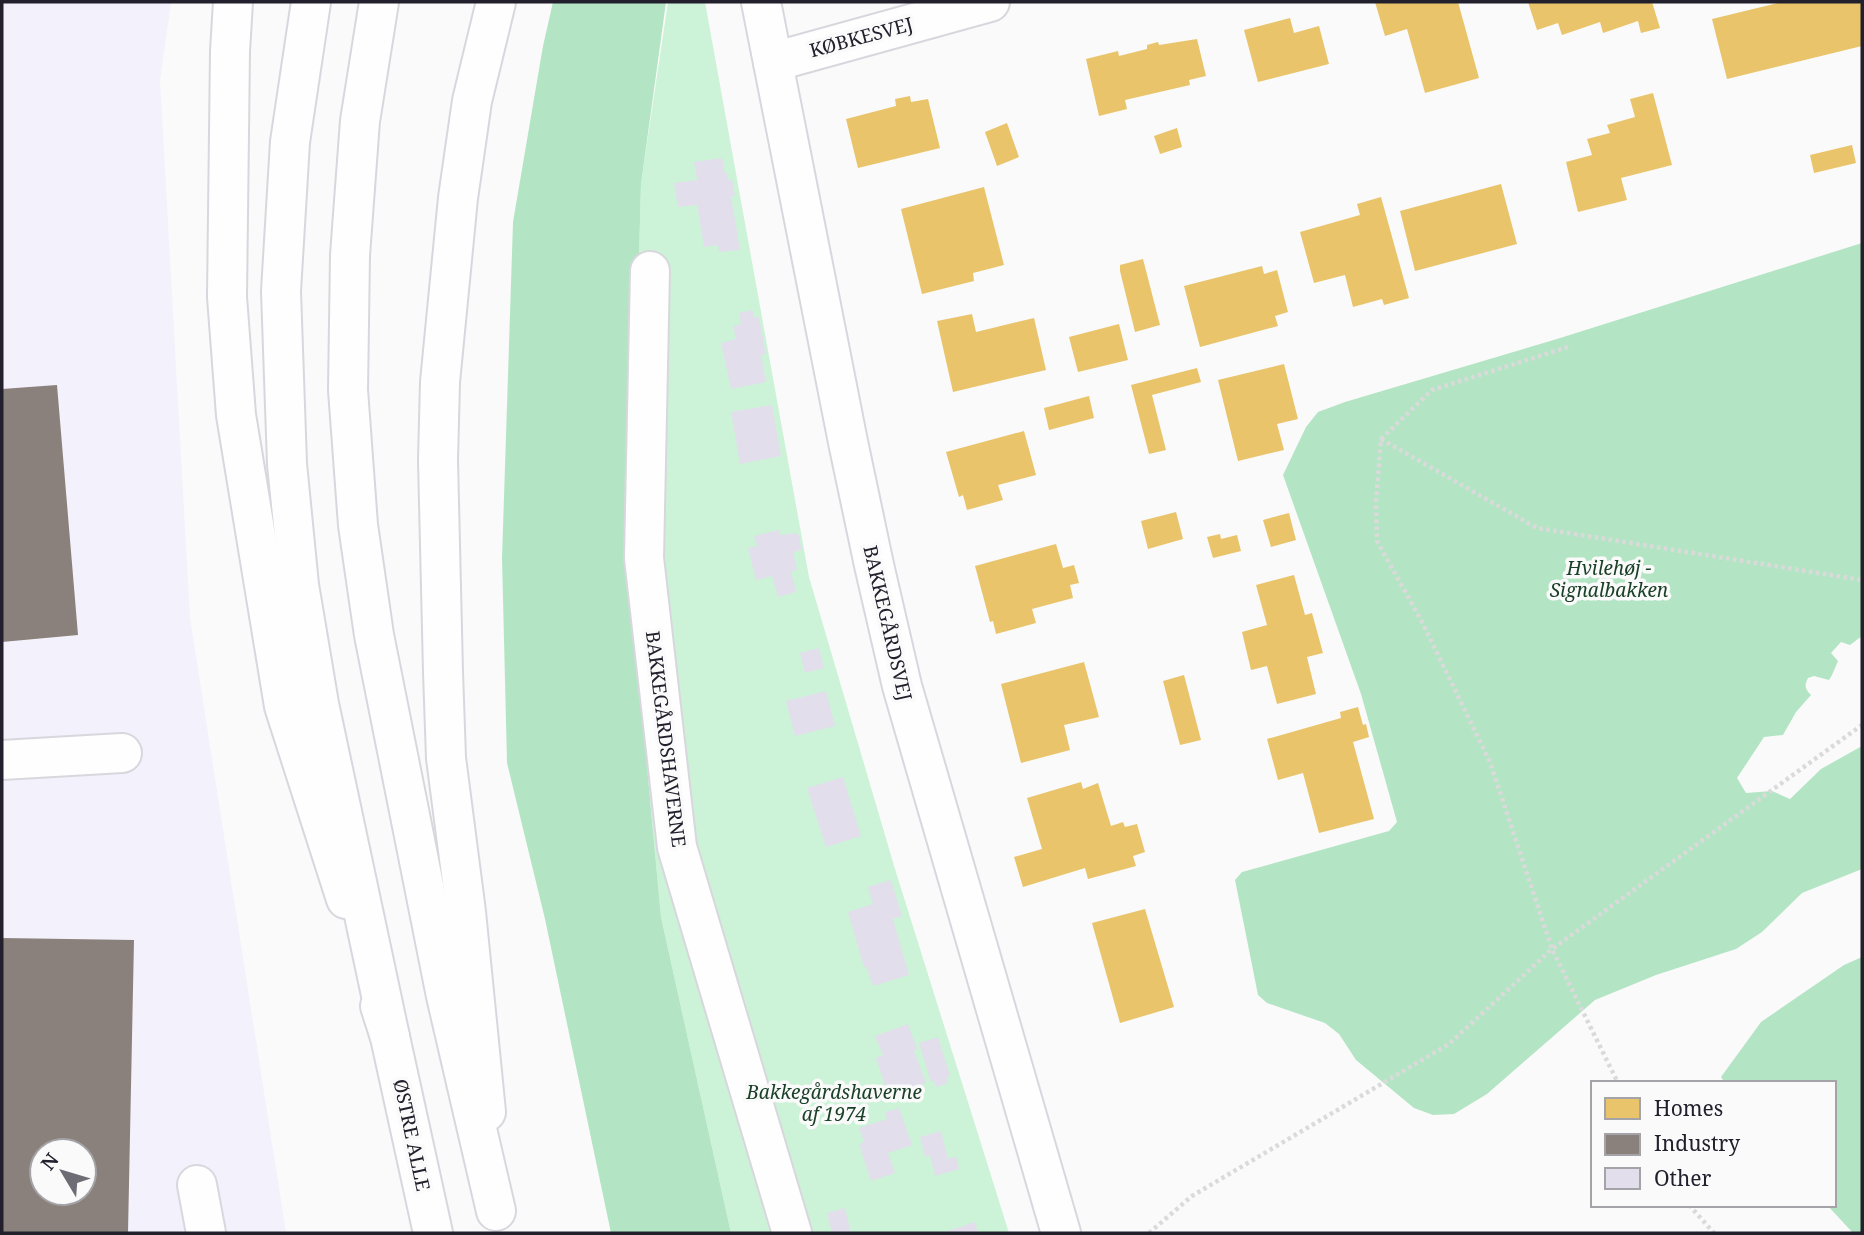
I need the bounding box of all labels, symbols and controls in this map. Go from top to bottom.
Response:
street label: KØBKESVEJ [806,11,916,63]
street label: BAKKEGÅRDSVEJ [858,543,919,703]
park label: Hvilehøj - Signalbakken [1550,555,1669,603]
street label: BAKKEGÅRDSHAVERNE [640,629,692,849]
street label: ØSTRE ALLE [387,1077,437,1194]
park label: Bakkegårdshaverne af 1974 [745,1079,922,1127]
legend [1591,1081,1836,1207]
text: Homes [1654,1094,1723,1122]
text: Industry [1654,1129,1740,1157]
north arrow [28,1137,98,1207]
text: N [35,1148,64,1175]
text: Other [1654,1164,1712,1192]

